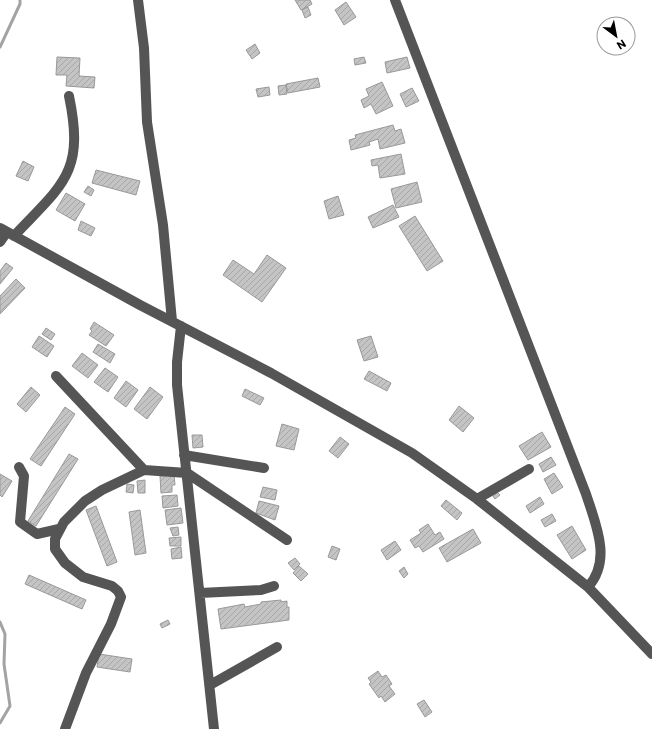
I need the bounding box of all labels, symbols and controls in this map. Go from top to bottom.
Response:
north arrow [596,16,636,56]
text: N [615,37,629,53]

